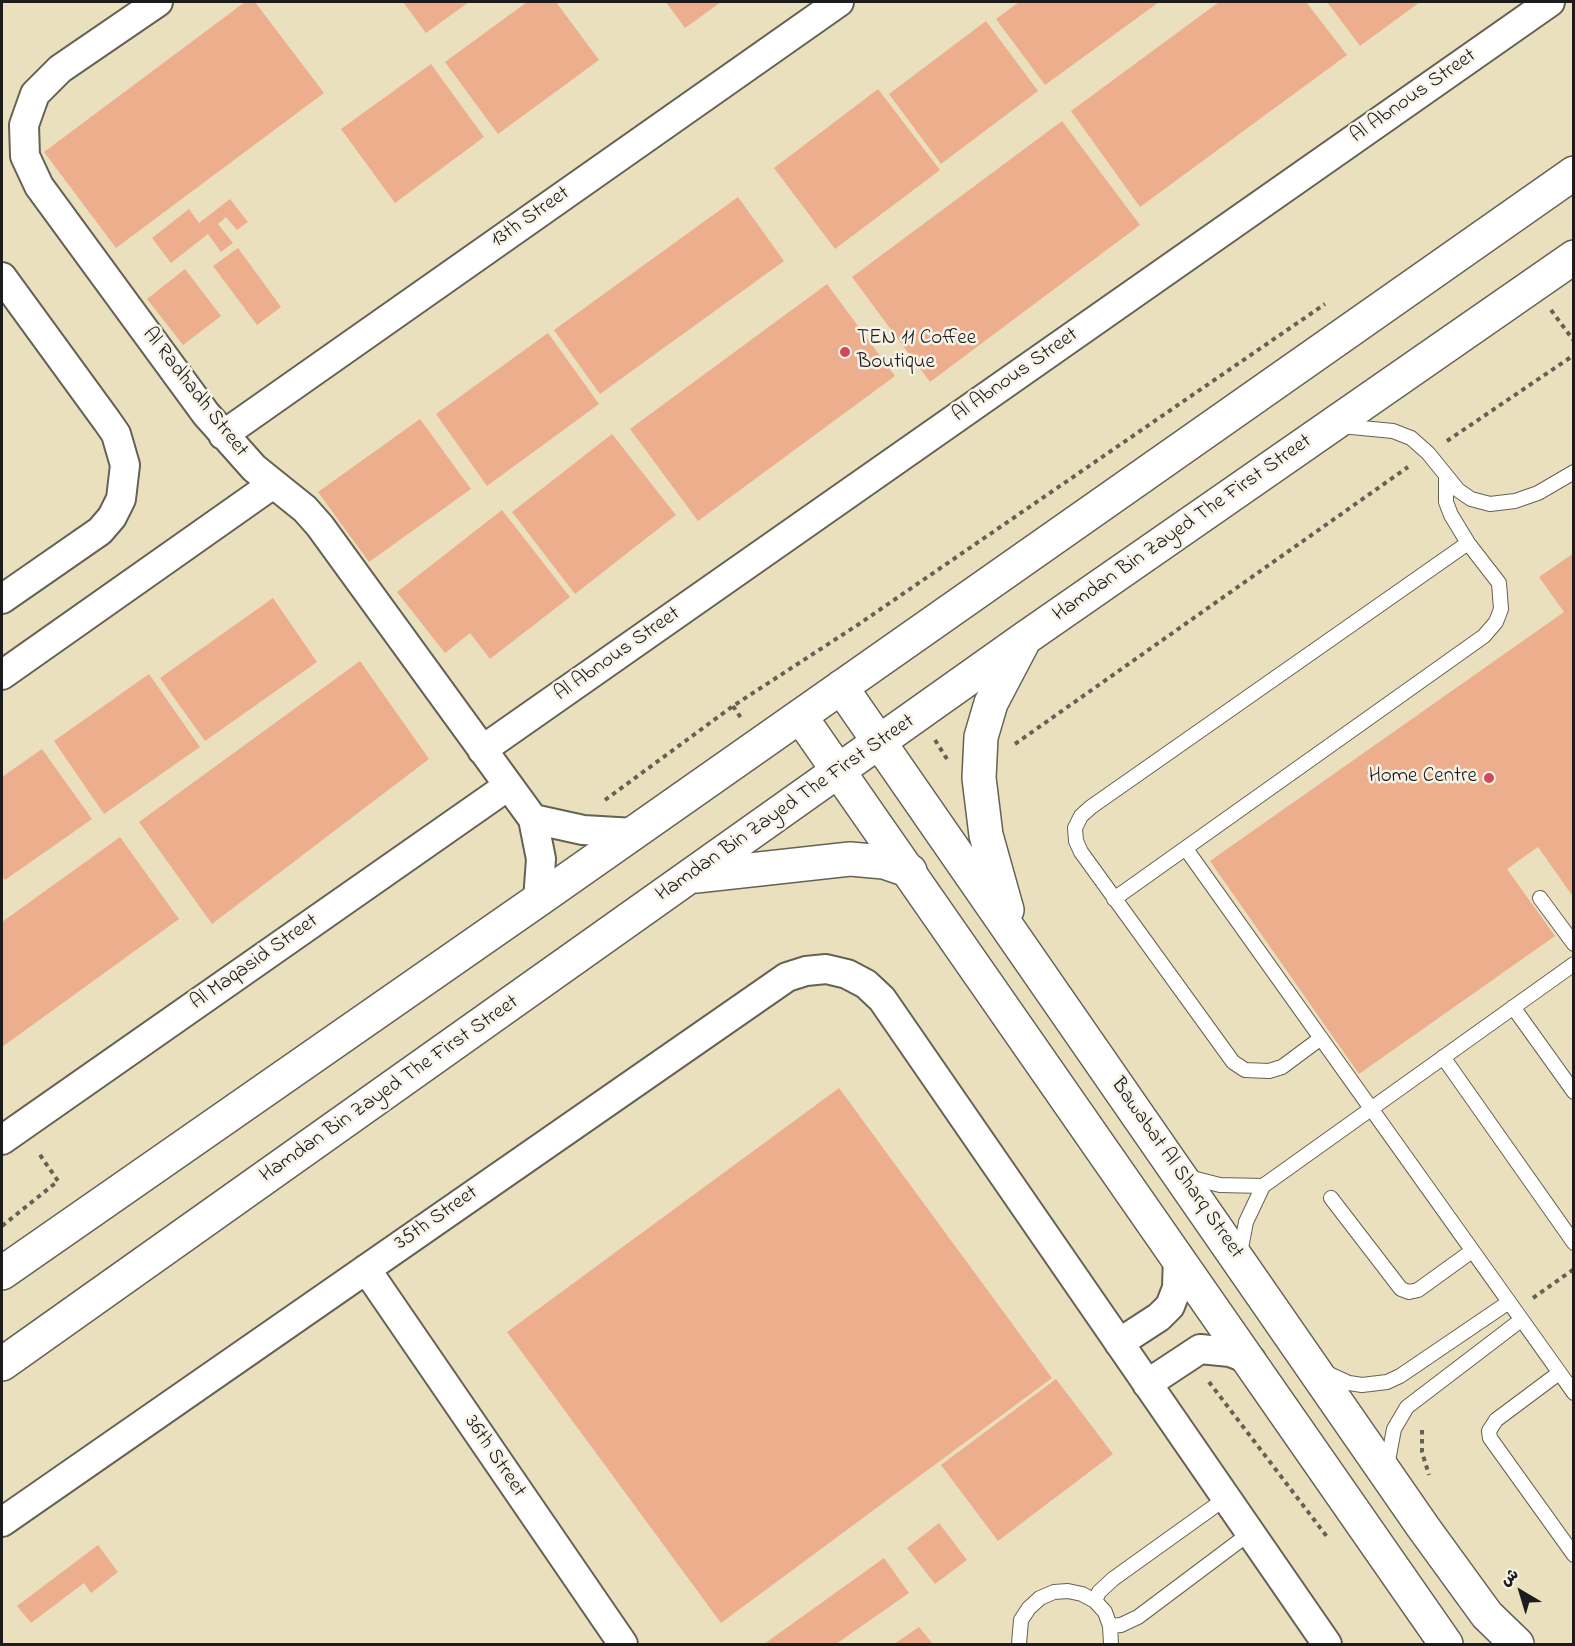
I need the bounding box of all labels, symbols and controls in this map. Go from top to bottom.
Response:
street label: Al Abnous Street [1346,44,1482,150]
street label: 13th Street [487,182,575,254]
street label: Al Radhadh Street [136,323,252,463]
street label: Al Abnous Street [948,323,1084,429]
place label: TEN 11 Coffee Boutique [857,327,976,377]
marker: TEN 11 Coffee Boutique [838,345,852,359]
street label: Hamdan Bin Zayed The First Street [1049,430,1317,628]
street label: Al Abnous Street [550,602,686,708]
street label: Hamdan Bin Zayed The First Street [652,710,920,908]
place label: Home Centre [1369,765,1477,791]
marker: Home Centre [1482,771,1496,785]
street label: Al Maqasid Street [186,910,324,1016]
street label: Hamdan Bin Zayed The First Street [256,991,524,1189]
street label: Bawabat Al Sharq Street [1104,1074,1248,1264]
street label: 35th Street [391,1181,483,1257]
street label: 36th Street [458,1411,530,1503]
north arrow [1491,1562,1551,1622]
text: ش [1496,1563,1524,1593]

